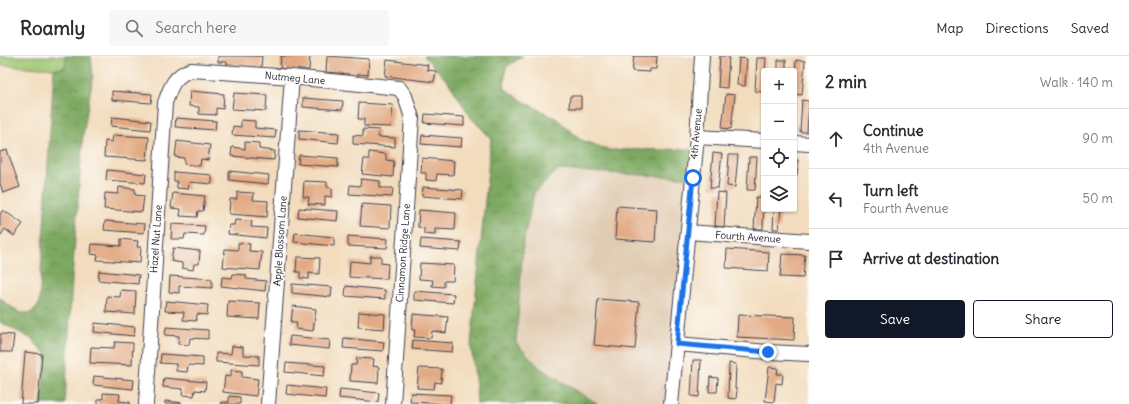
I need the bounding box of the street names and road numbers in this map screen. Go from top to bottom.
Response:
street label: Nutmeg Lane [264,69,326,87]
street label: 4th Avenue [687,108,705,160]
street label: Apple Blossom Lane [270,195,290,287]
street label: Cinnamon Ridge Lane [393,203,413,303]
street label: Hazel Nut Lane [147,205,165,273]
street label: Fourth Avenue [715,228,781,246]

